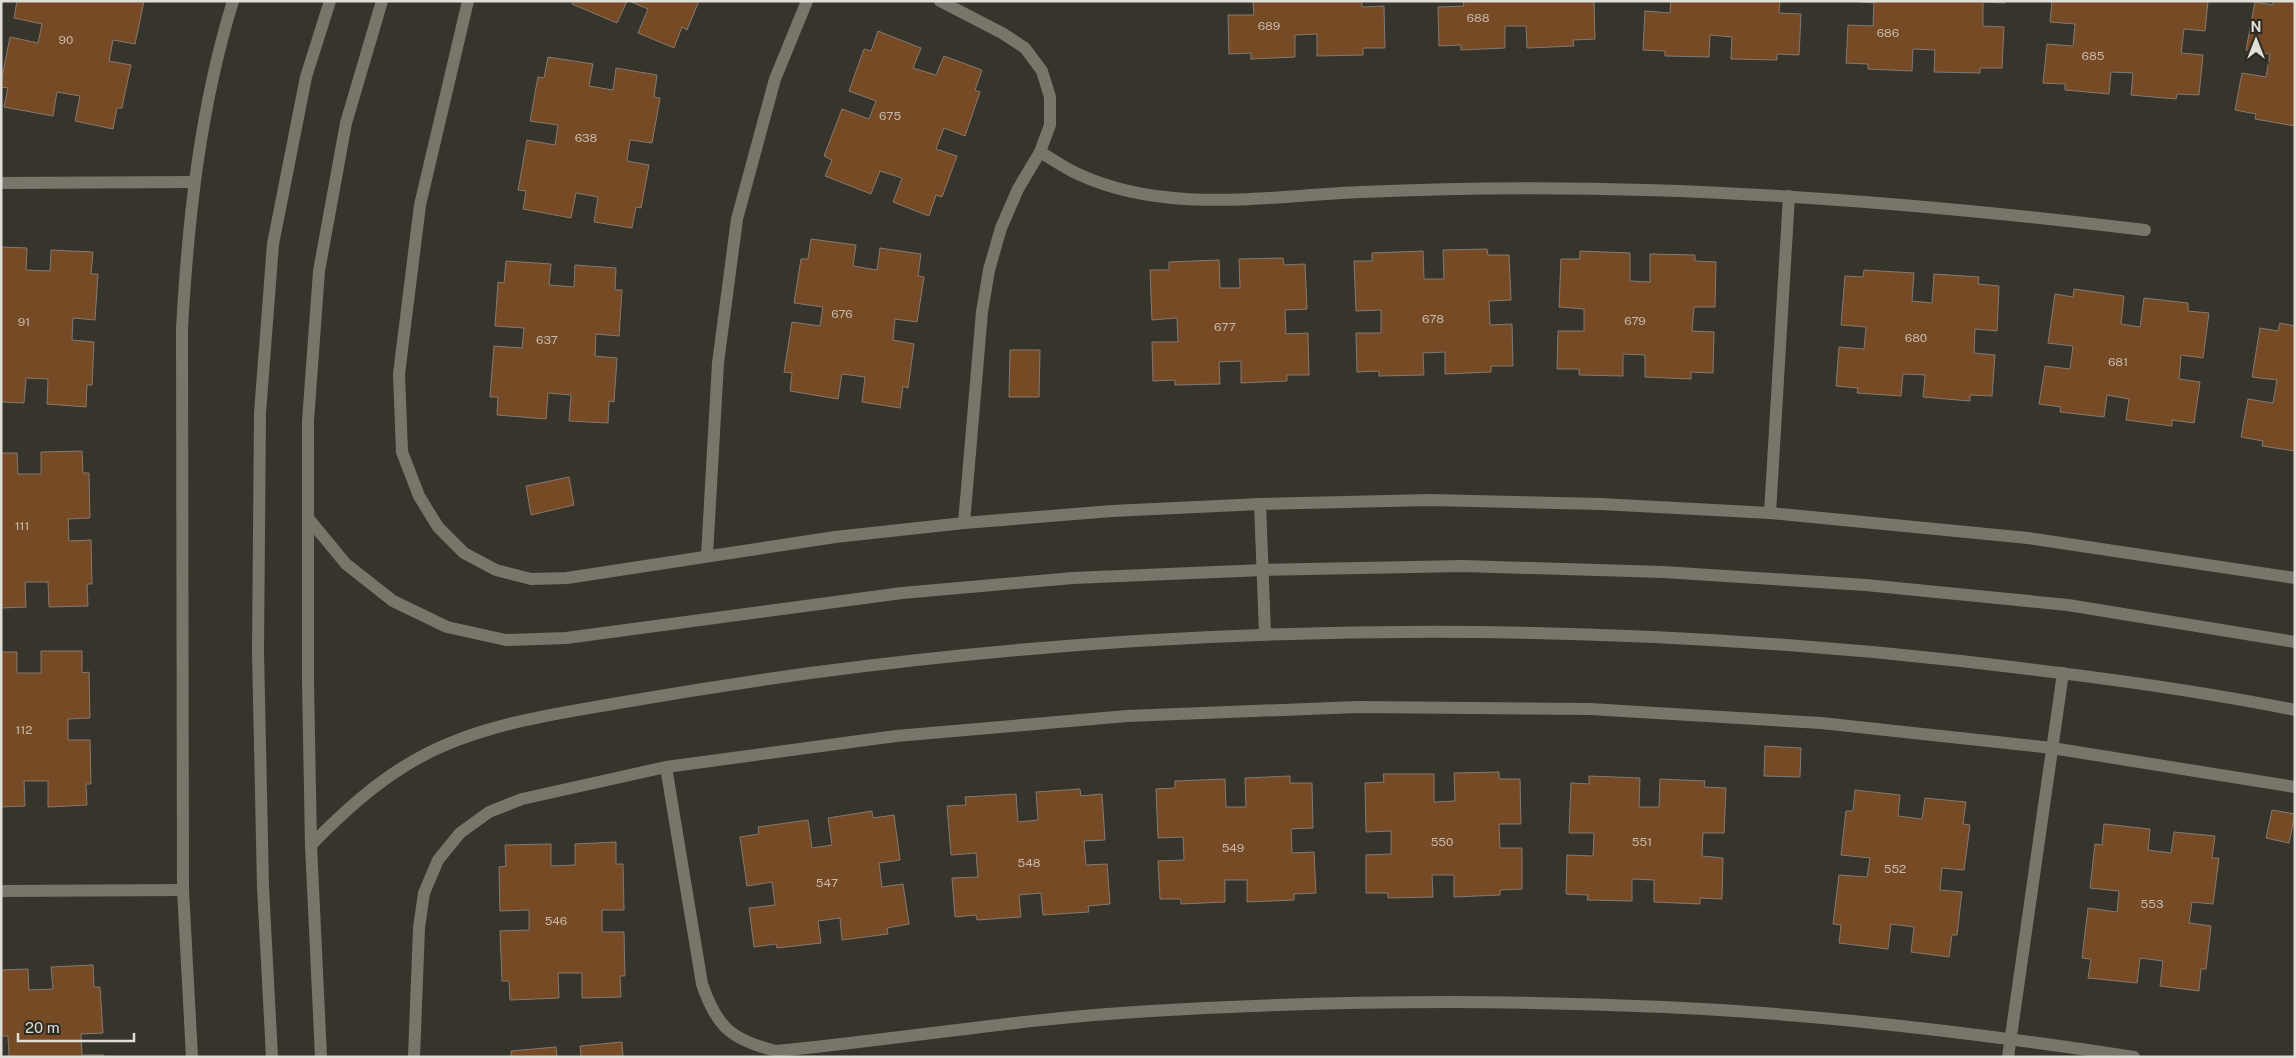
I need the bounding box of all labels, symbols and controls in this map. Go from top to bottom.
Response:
house number: 688 [1467,11,1490,25]
north arrow [2231,15,2281,65]
house number: 689 [1258,19,1280,33]
text: N [2251,19,2261,35]
house number: 686 [1877,26,1899,40]
house number: 90 [59,33,73,47]
house number: 685 [2082,49,2105,63]
house number: 675 [879,109,901,123]
house number: 638 [575,131,598,145]
house number: 676 [831,307,853,321]
house number: 678 [1422,312,1444,326]
house number: 679 [1624,314,1646,328]
house number: 91 [18,315,30,329]
house number: 677 [1214,320,1236,334]
house number: 680 [1905,331,1927,345]
house number: 637 [536,333,558,347]
house number: 681 [2108,355,2128,369]
house number: 111 [15,519,29,533]
house number: 112 [16,723,32,737]
house number: 550 [1431,835,1453,849]
house number: 551 [1632,835,1652,849]
house number: 549 [1222,841,1244,855]
house number: 548 [1018,856,1041,870]
house number: 552 [1884,862,1906,876]
house number: 547 [816,876,838,890]
house number: 553 [2141,897,2163,911]
house number: 546 [545,914,567,928]
scale bar [18,1010,134,1042]
text: 20 m [25,1019,60,1036]

